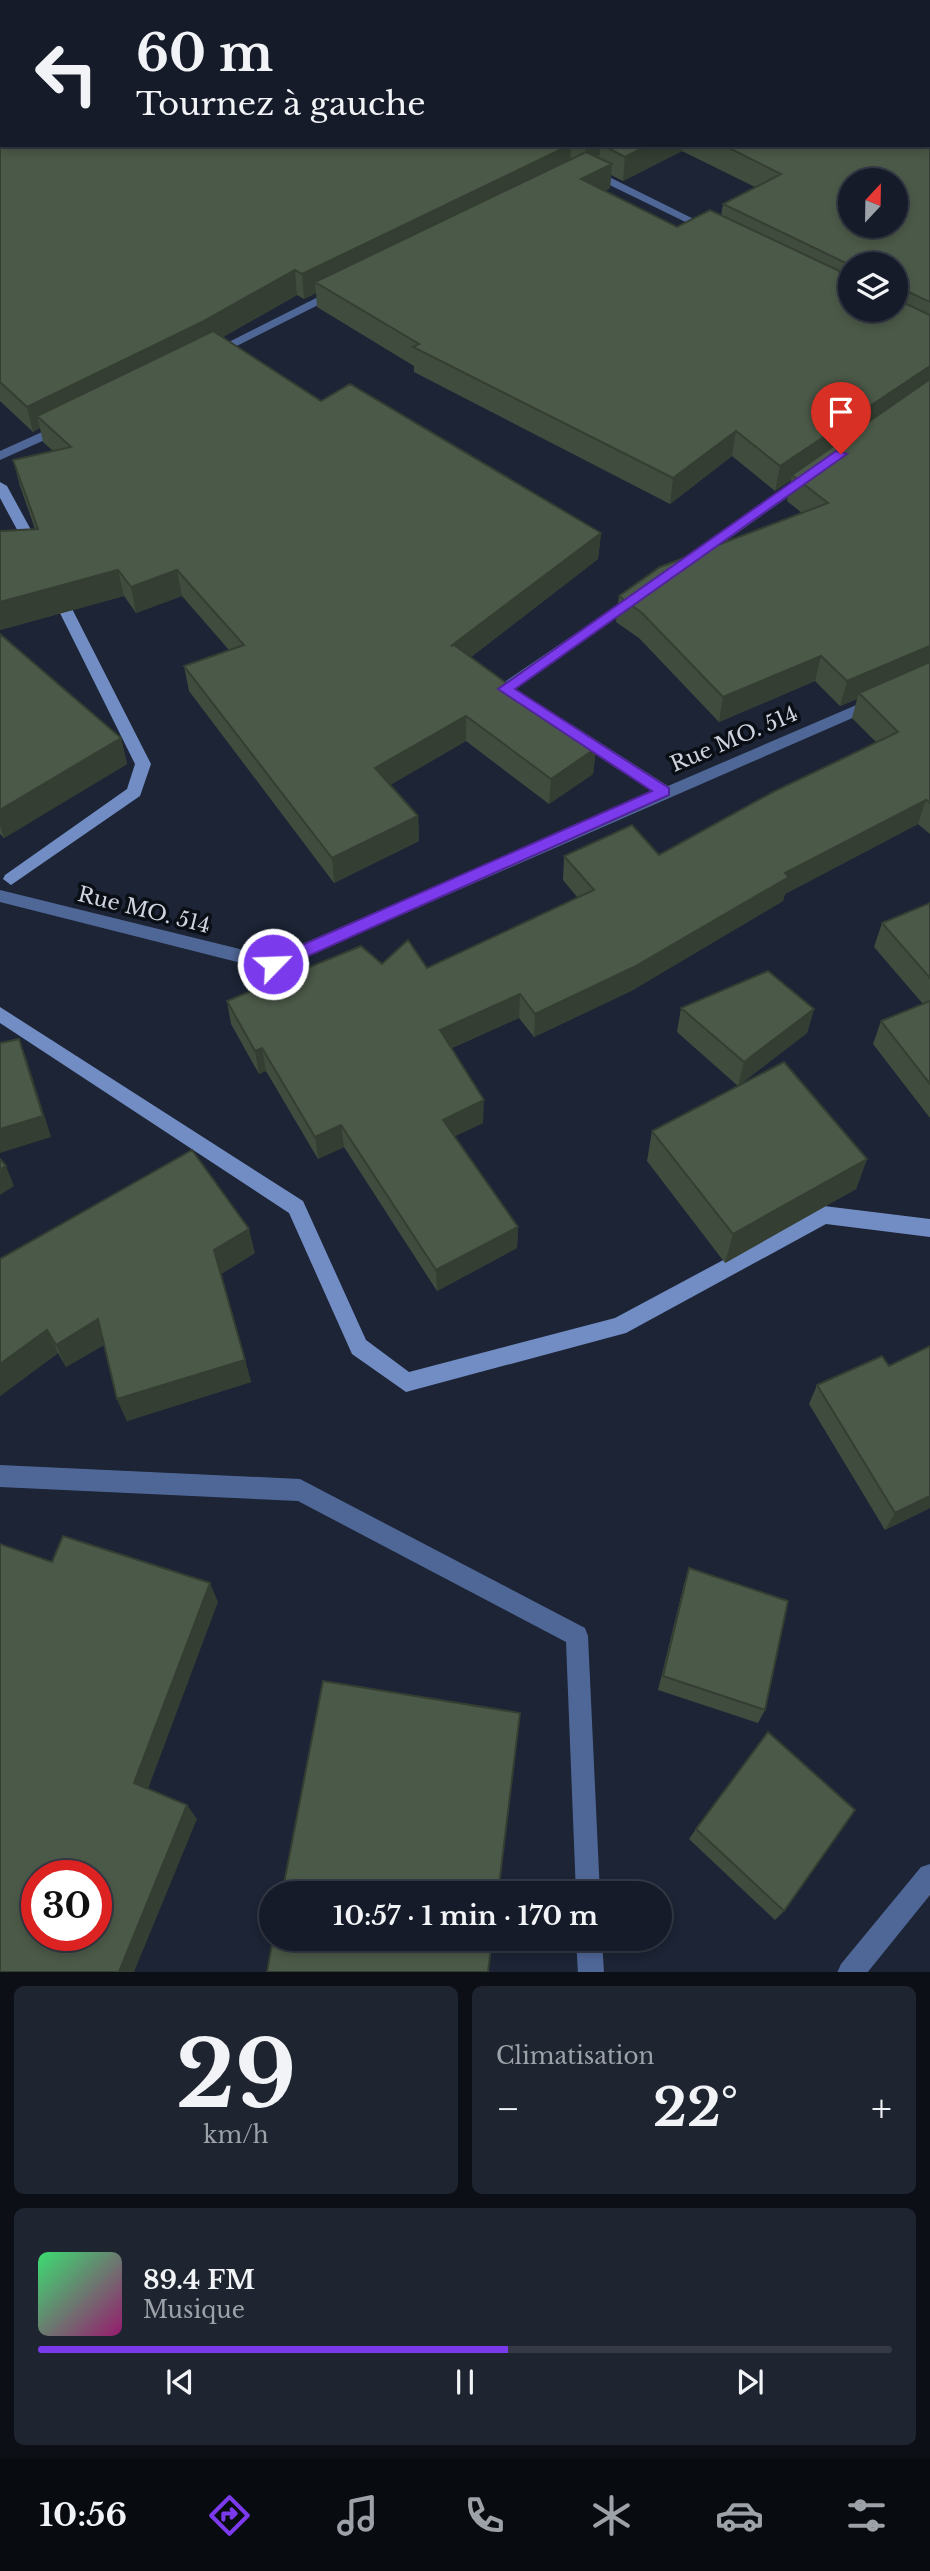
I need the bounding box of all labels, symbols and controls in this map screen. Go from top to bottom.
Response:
text: 60 m [136,23,273,84]
icon: left [21,28,112,119]
text: Tournez à gauche [136,84,426,124]
north arrow [838,168,908,238]
map controls [838,168,908,322]
button: layers [838,252,908,322]
pin [811,382,871,454]
icon: arrive [822,393,860,431]
street label: Rue MO. 514 [666,701,802,777]
street label: Rue MO. 514 [75,881,213,939]
position arrow [236,927,310,1001]
speed limit sign: 30 [21,1860,112,1951]
text: 10:57 · 1 min · 170 m [333,1900,598,1932]
text: 29 [176,2019,296,2132]
text: Climatisation [496,2042,654,2070]
text: 22° [653,2076,738,2140]
text: − [496,2085,520,2132]
text: + [871,2085,892,2132]
text: km/h [203,2121,269,2149]
text: 89.4 FM [143,2264,255,2296]
text: Musique [143,2296,245,2324]
icon: previous [161,2363,199,2401]
icon: pause [446,2363,484,2401]
icon: next [731,2363,769,2401]
icon: directions [205,2491,254,2540]
icon: music [333,2491,382,2540]
icon: phone [460,2491,509,2540]
icon: climate [587,2491,636,2540]
icon: car [715,2491,764,2540]
icon: filters [842,2491,891,2540]
text: 10:56 [39,2495,127,2535]

